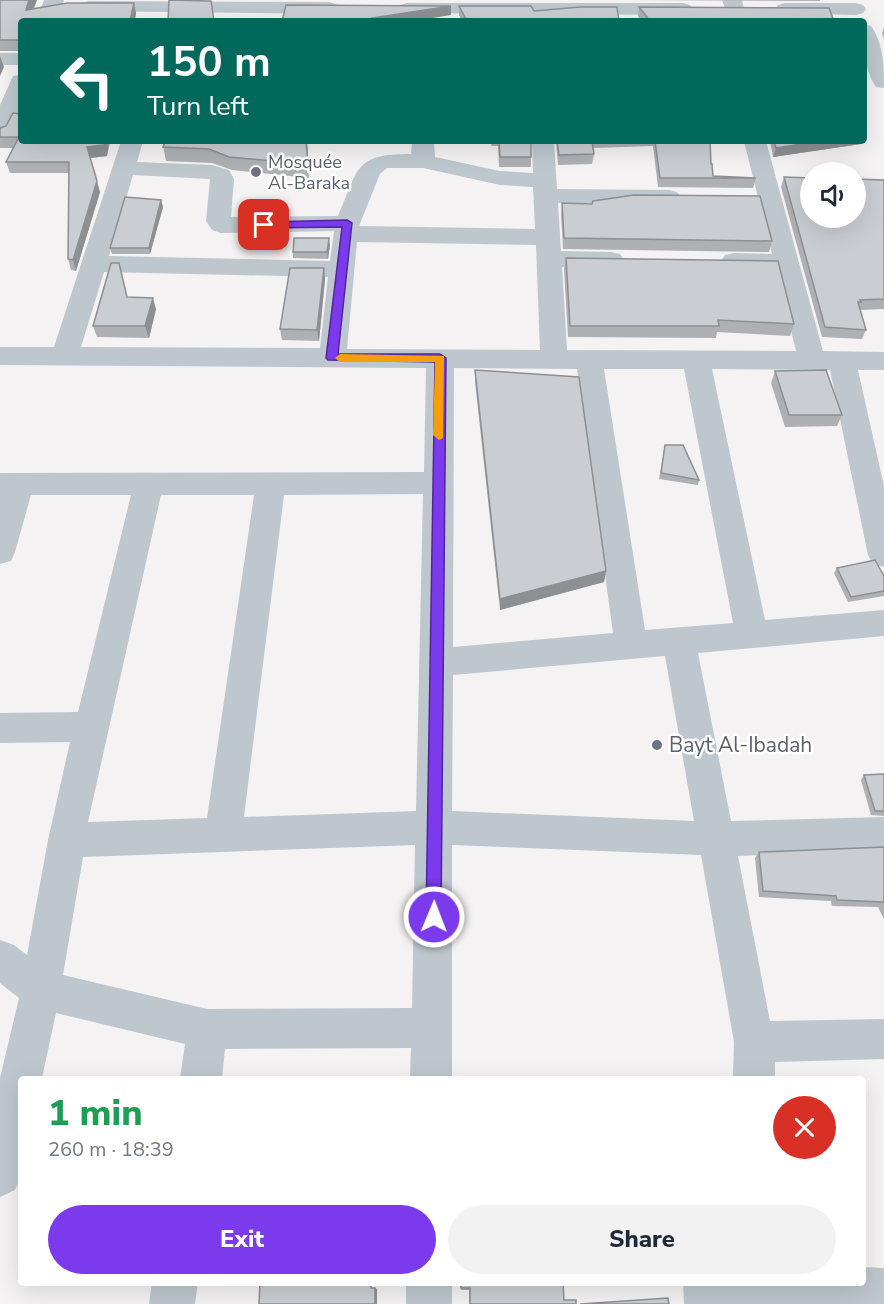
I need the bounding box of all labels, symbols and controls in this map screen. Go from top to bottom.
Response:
text: 150 m [147,34,271,91]
icon: left [48,42,126,120]
text: Turn left [147,88,248,125]
place label: Mosquée Al-Baraka [268,150,350,195]
map controls [800,162,866,228]
button: sound [800,162,866,228]
marker: Mosquée Al-Baraka [249,165,263,179]
pin [238,199,289,250]
icon: arrive [247,208,280,241]
place label: Bayt Al-Ibadah [669,731,812,759]
marker: Bayt Al-Ibadah [650,738,664,752]
position arrow [402,885,466,949]
text: 1 min [48,1089,143,1138]
button: close [773,1096,836,1159]
text: 260 m · 18:39 [48,1136,174,1163]
button: Exit [48,1205,436,1274]
button: Share [448,1205,836,1274]

